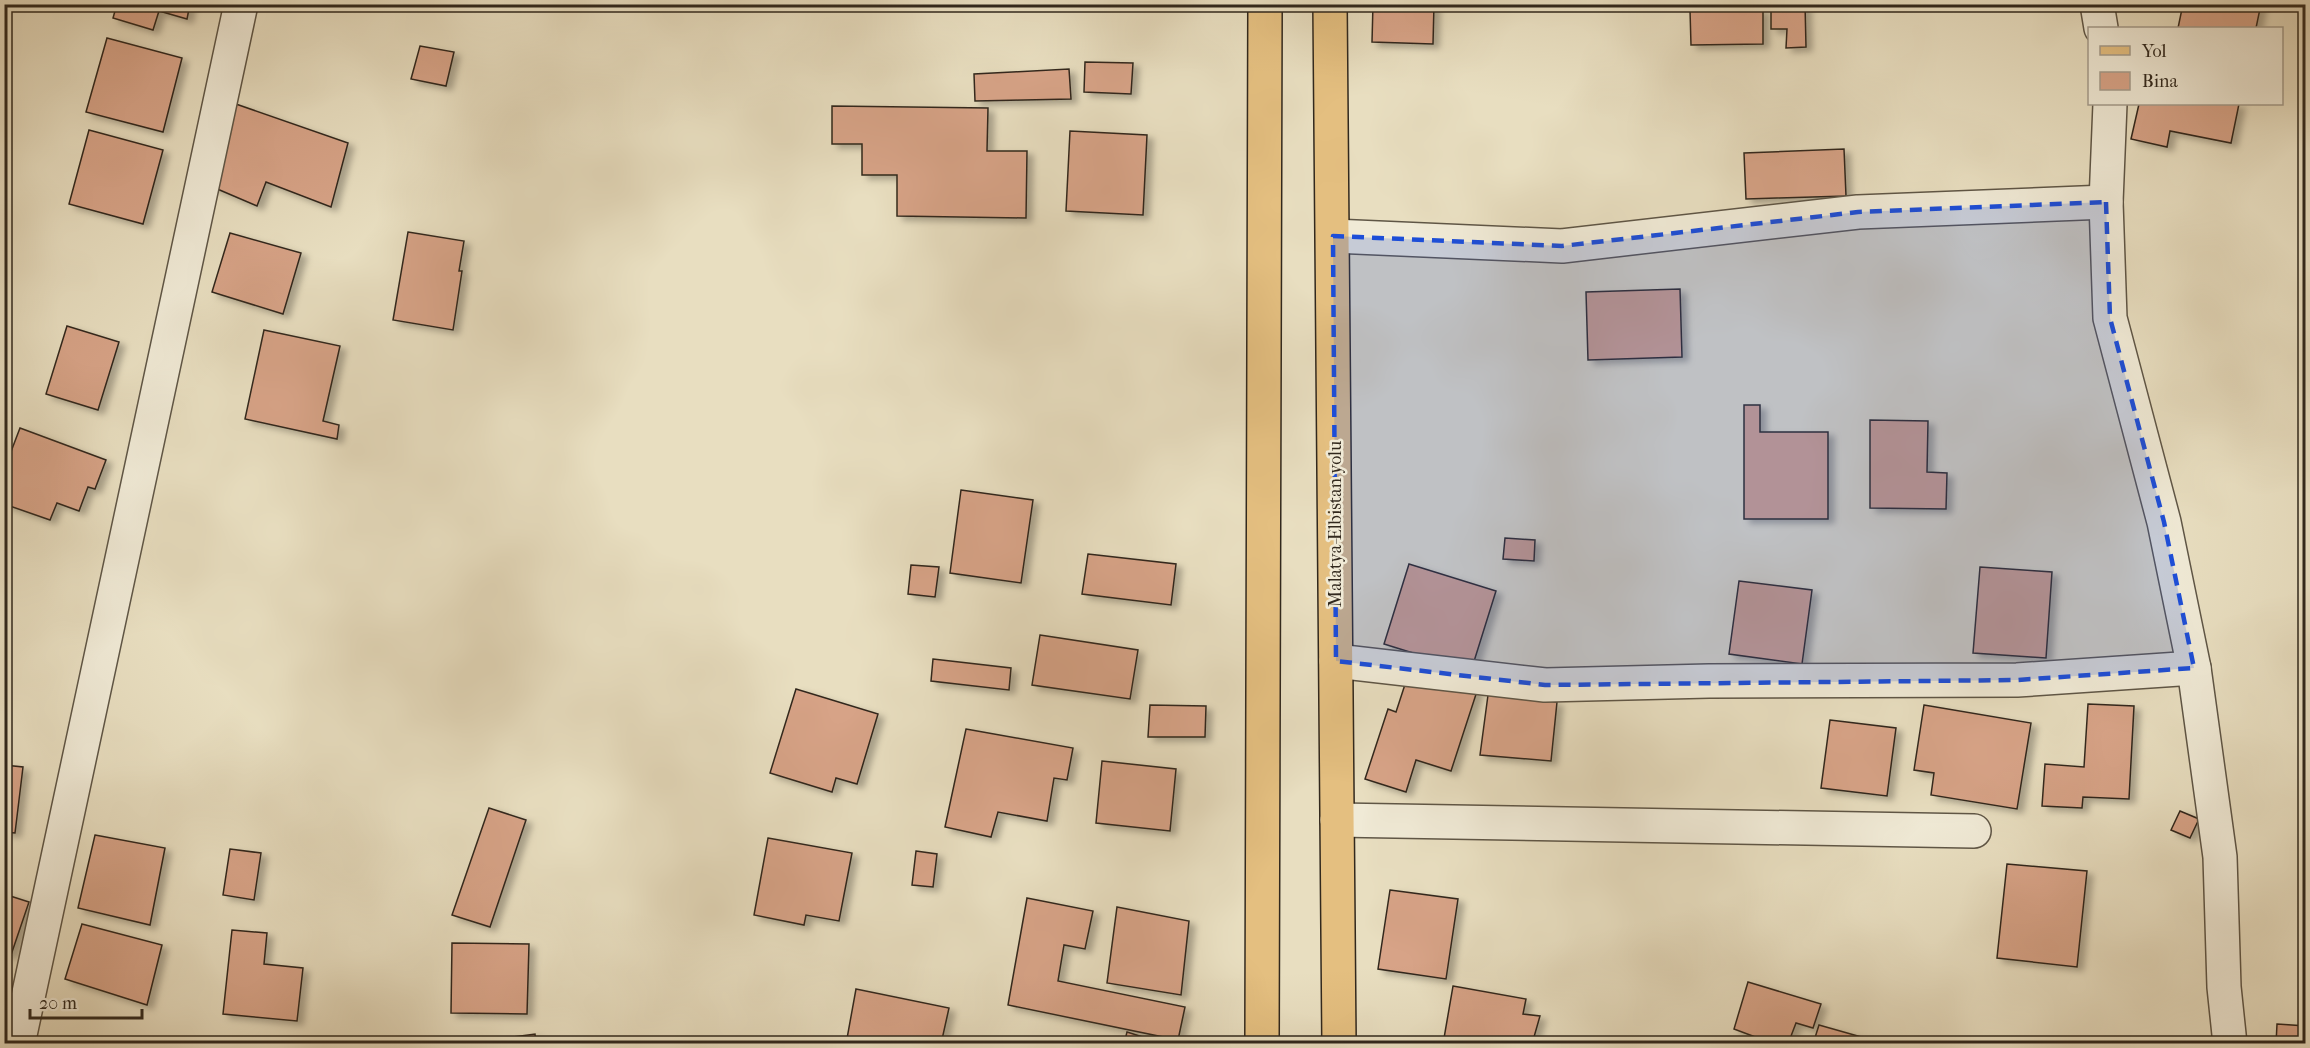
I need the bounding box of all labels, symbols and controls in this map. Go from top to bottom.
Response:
legend [2088,27,2283,105]
text: Yol [2141,41,2167,62]
text: Bina [2142,71,2178,92]
street label: Malatya-Elbistan yolu [1325,441,1346,607]
scale bar [30,982,142,1020]
text: 20 m [39,993,77,1014]

